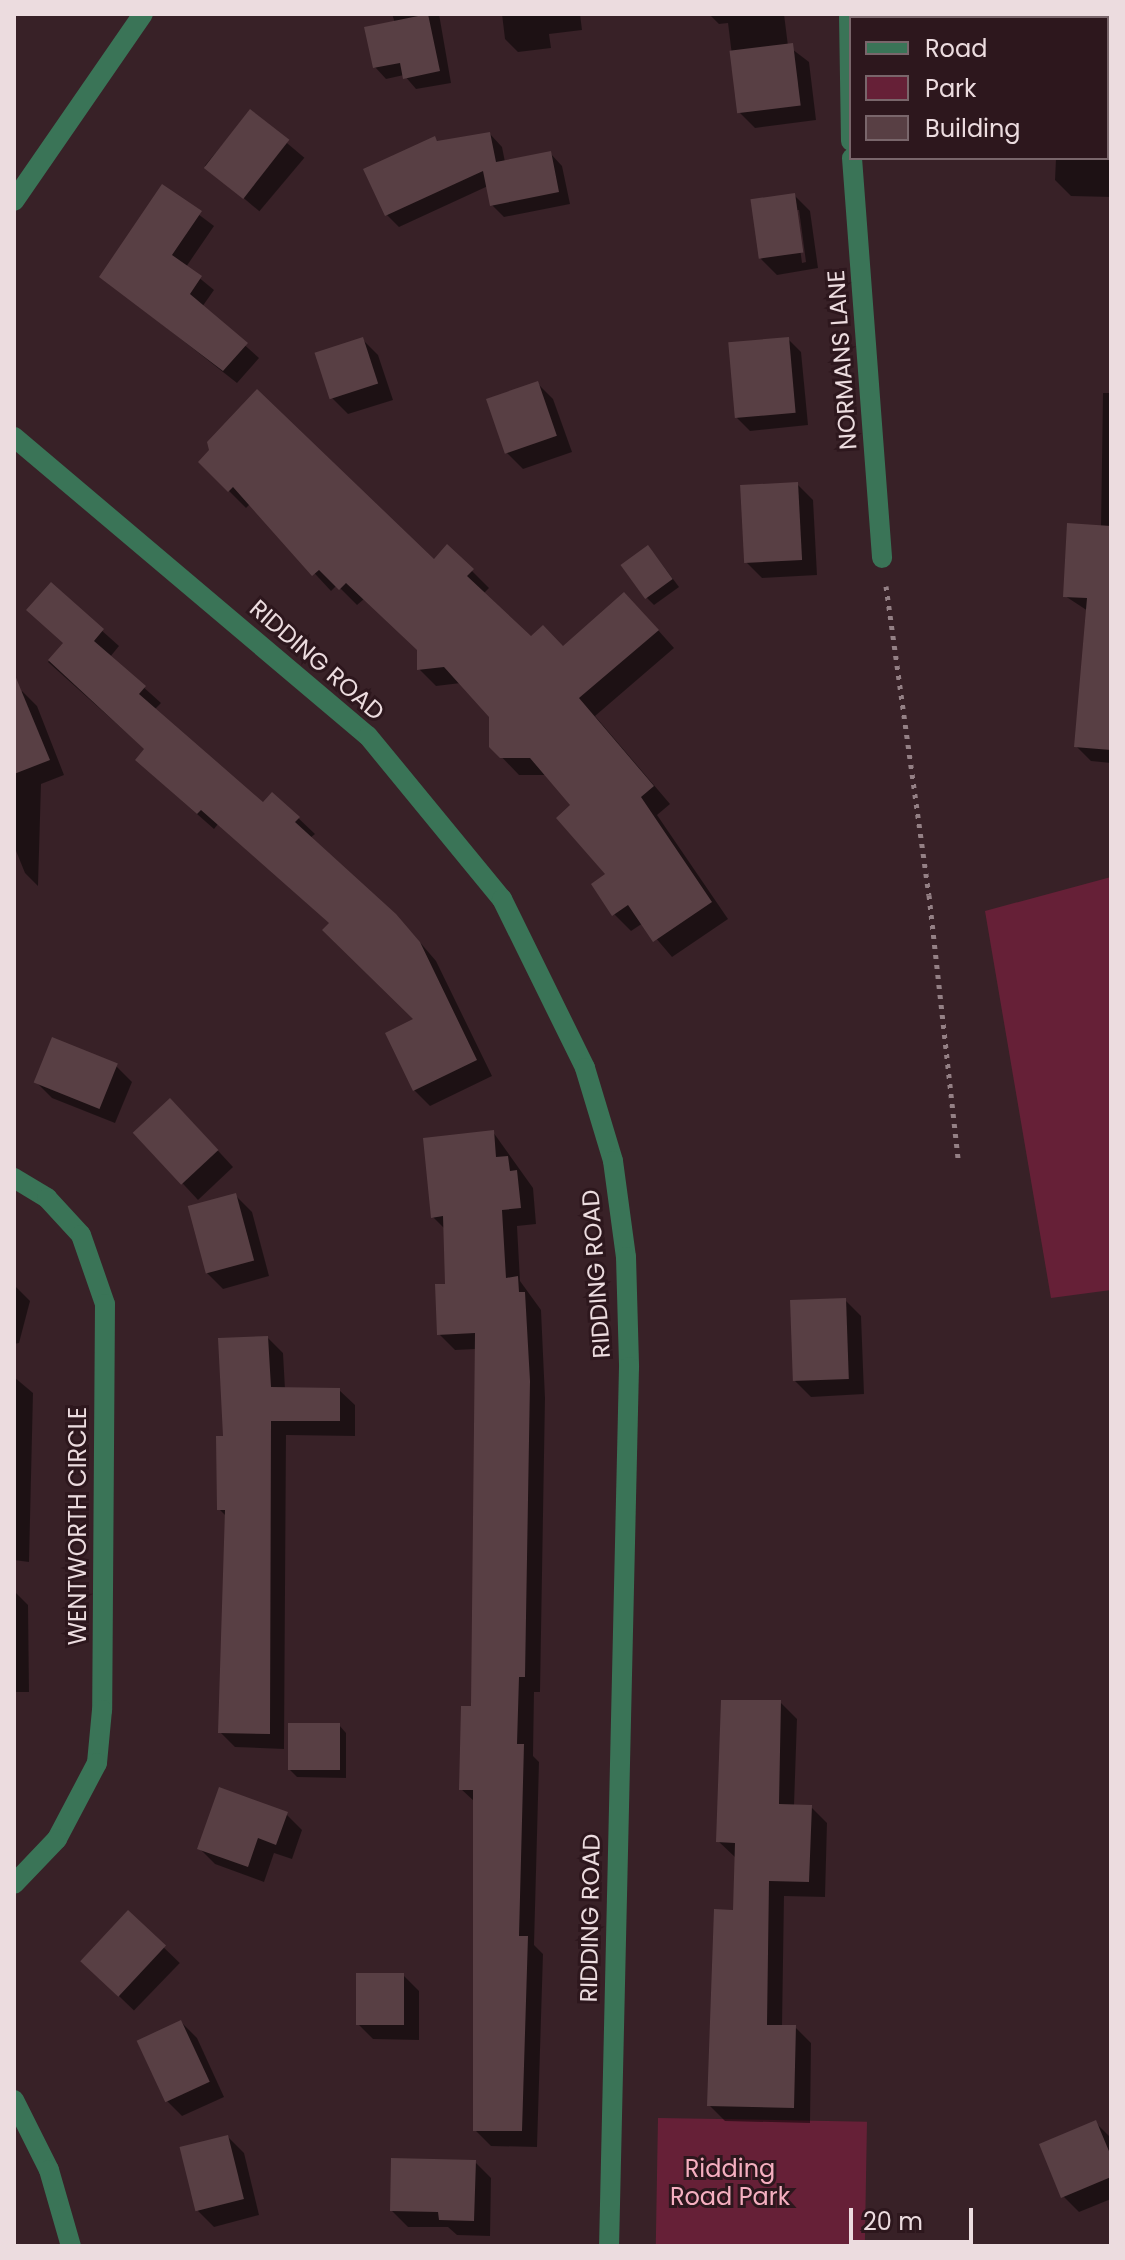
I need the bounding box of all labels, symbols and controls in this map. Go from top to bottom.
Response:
legend [849,16,1109,160]
text: Road [925,32,987,65]
text: Park [925,72,976,105]
text: Building [925,112,1021,145]
street label: NORMANS LANE [821,269,863,451]
street label: RIDDING ROAD [244,594,390,726]
street label: RIDDING ROAD [576,1189,616,1359]
street label: WENTWORTH CIRCLE [64,1407,92,1645]
street label: RIDDING ROAD [574,1833,606,2003]
park label: Ridding Road Park [670,2155,790,2211]
scale bar [853,2192,977,2242]
text: 20 m [863,2205,923,2238]

